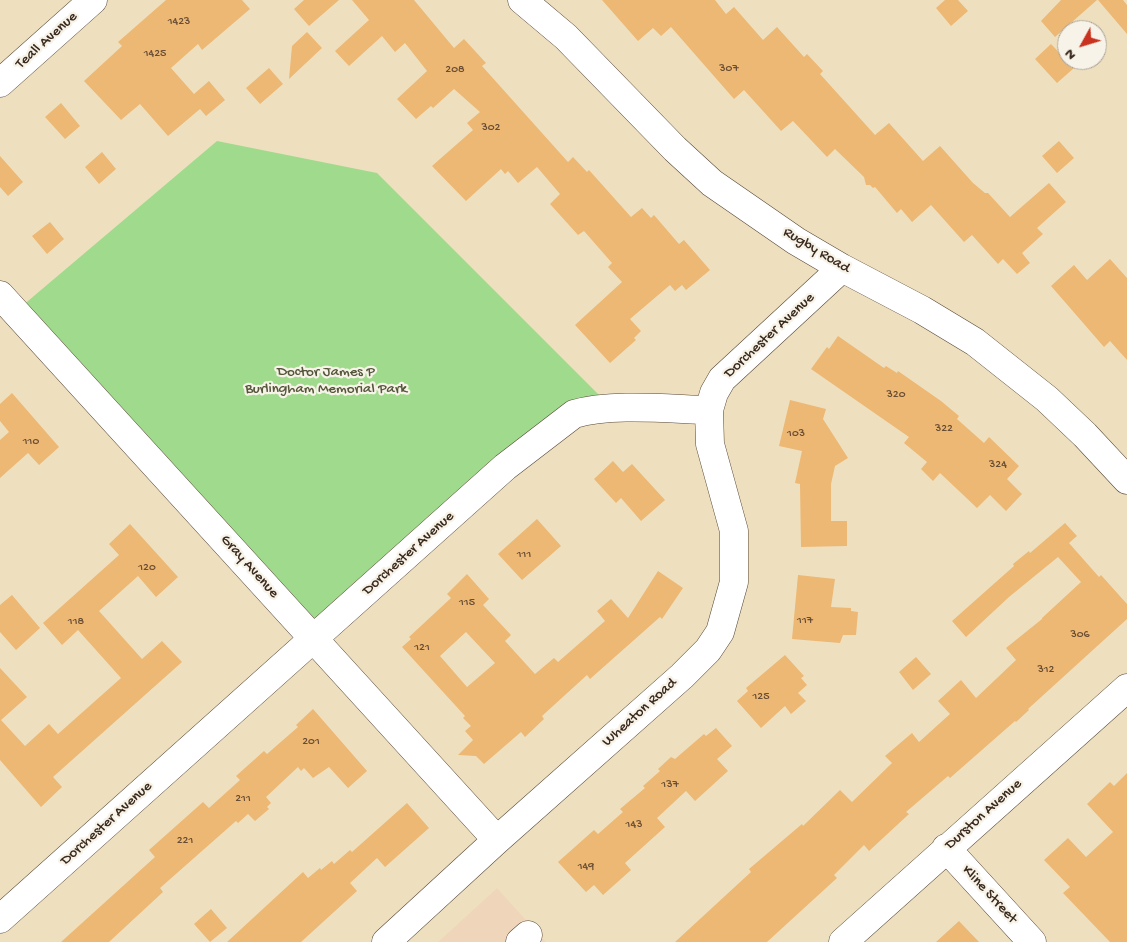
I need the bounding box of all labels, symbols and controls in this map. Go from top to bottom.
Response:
street label: Teall Avenue [12,9,82,73]
house number: 1423 [168,15,190,29]
north arrow [1057,20,1107,70]
text: N [1061,45,1080,63]
house number: 1425 [144,47,166,61]
house number: 307 [719,62,739,76]
house number: 208 [445,63,465,77]
house number: 302 [482,121,500,135]
street label: Rugby Road [779,224,853,278]
street label: Dorchester Avenue [721,289,819,383]
park label: Doctor James P Burlingham Memorial Park [245,364,407,399]
house number: 320 [887,388,905,402]
house number: 322 [935,422,953,436]
house number: 103 [787,427,805,441]
house number: 110 [23,435,39,449]
house number: 324 [989,458,1007,472]
street label: Dorchester Avenue [359,508,459,600]
street label: Gray Avenue [216,532,282,602]
house number: 111 [517,548,531,562]
house number: 120 [138,561,156,575]
house number: 115 [459,596,475,610]
house number: 117 [797,614,813,628]
house number: 118 [68,615,84,629]
house number: 306 [1070,628,1090,642]
house number: 121 [414,641,430,655]
house number: 312 [1038,663,1054,677]
street label: Wheaton Road [599,675,681,751]
house number: 125 [752,690,770,704]
house number: 201 [302,735,320,749]
street label: Durston Avenue [942,776,1026,854]
street label: Dorchester Avenue [57,778,157,870]
house number: 137 [661,778,679,792]
house number: 211 [235,792,251,806]
house number: 143 [626,818,642,832]
house number: 221 [177,834,193,848]
house number: 149 [578,860,594,874]
street label: Kline Street [957,862,1021,928]

